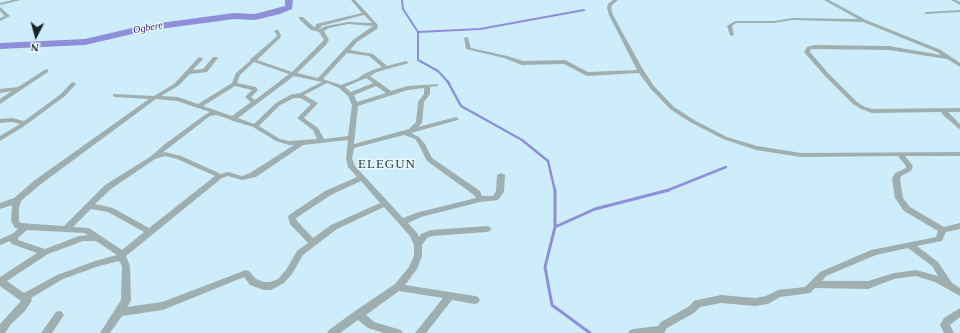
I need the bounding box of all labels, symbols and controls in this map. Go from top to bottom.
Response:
north arrow [16,16,56,56]
water label: Ogbere [132,20,164,36]
text: N [30,42,39,54]
district label: ELEGUN [358,157,416,173]

